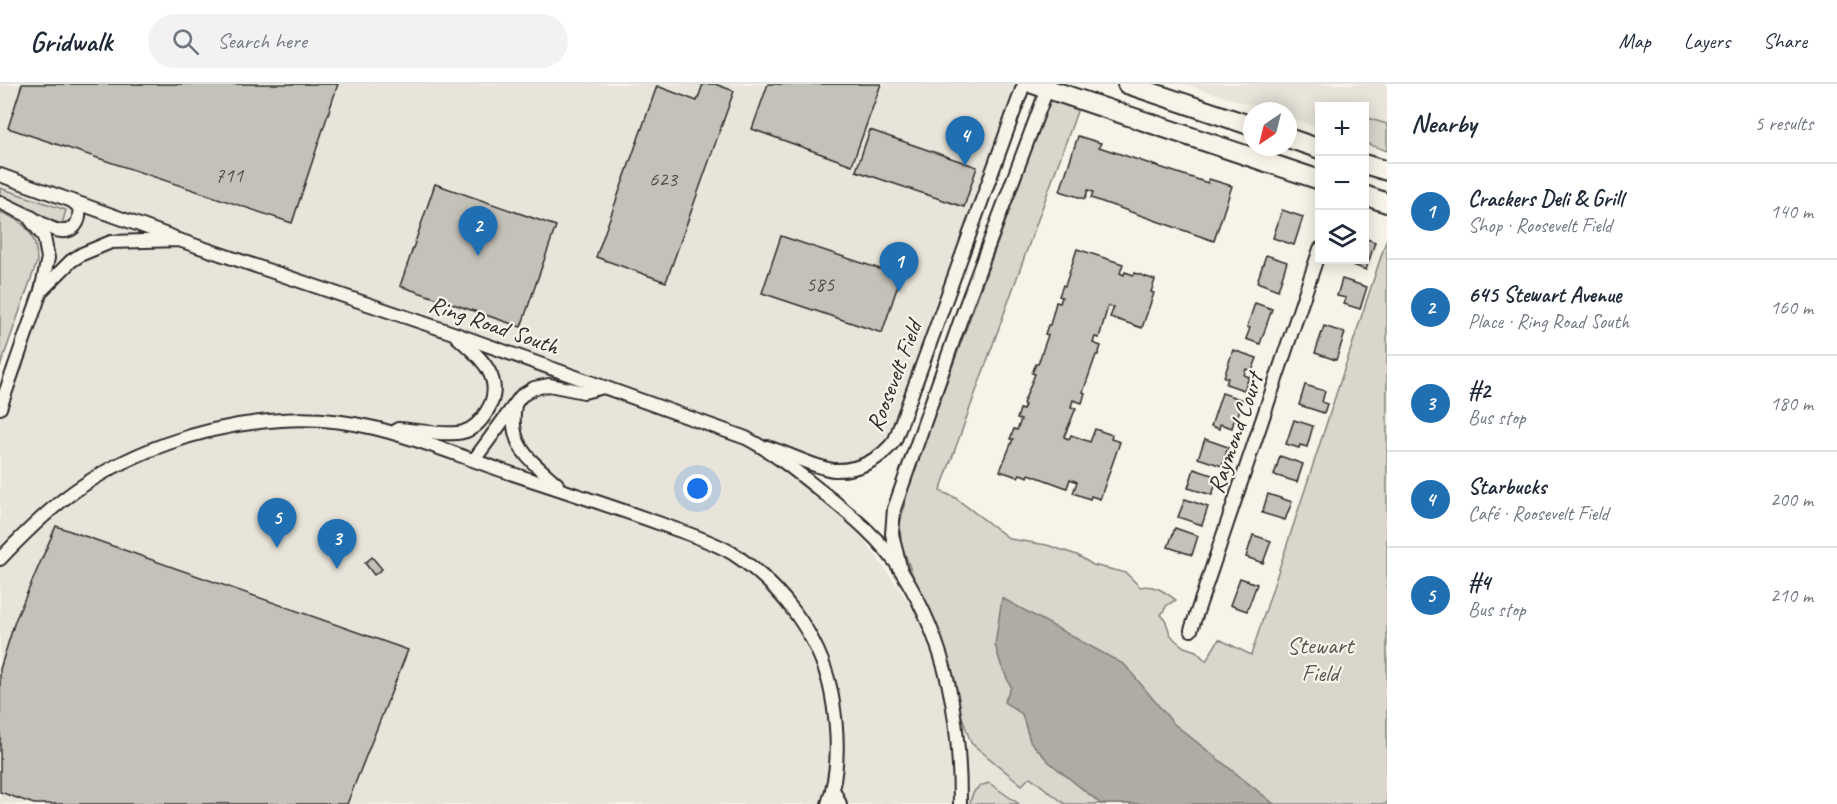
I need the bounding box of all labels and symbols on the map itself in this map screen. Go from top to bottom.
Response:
north arrow [1243,102,1297,156]
pin: 4 [946,116,984,166]
house number: 711 [215,162,245,188]
house number: 623 [649,166,679,192]
pin: 2 [458,206,498,256]
pin: 1 [880,242,918,292]
house number: 585 [806,271,836,297]
street label: Ring Road South [425,289,564,362]
street label: Roosevelt Field [859,313,930,435]
street label: Raymond Court [1200,366,1271,497]
your location [683,474,712,503]
pin: 5 [258,498,296,548]
pin: 3 [318,520,356,569]
park label: Stewart Field [1287,630,1355,688]

